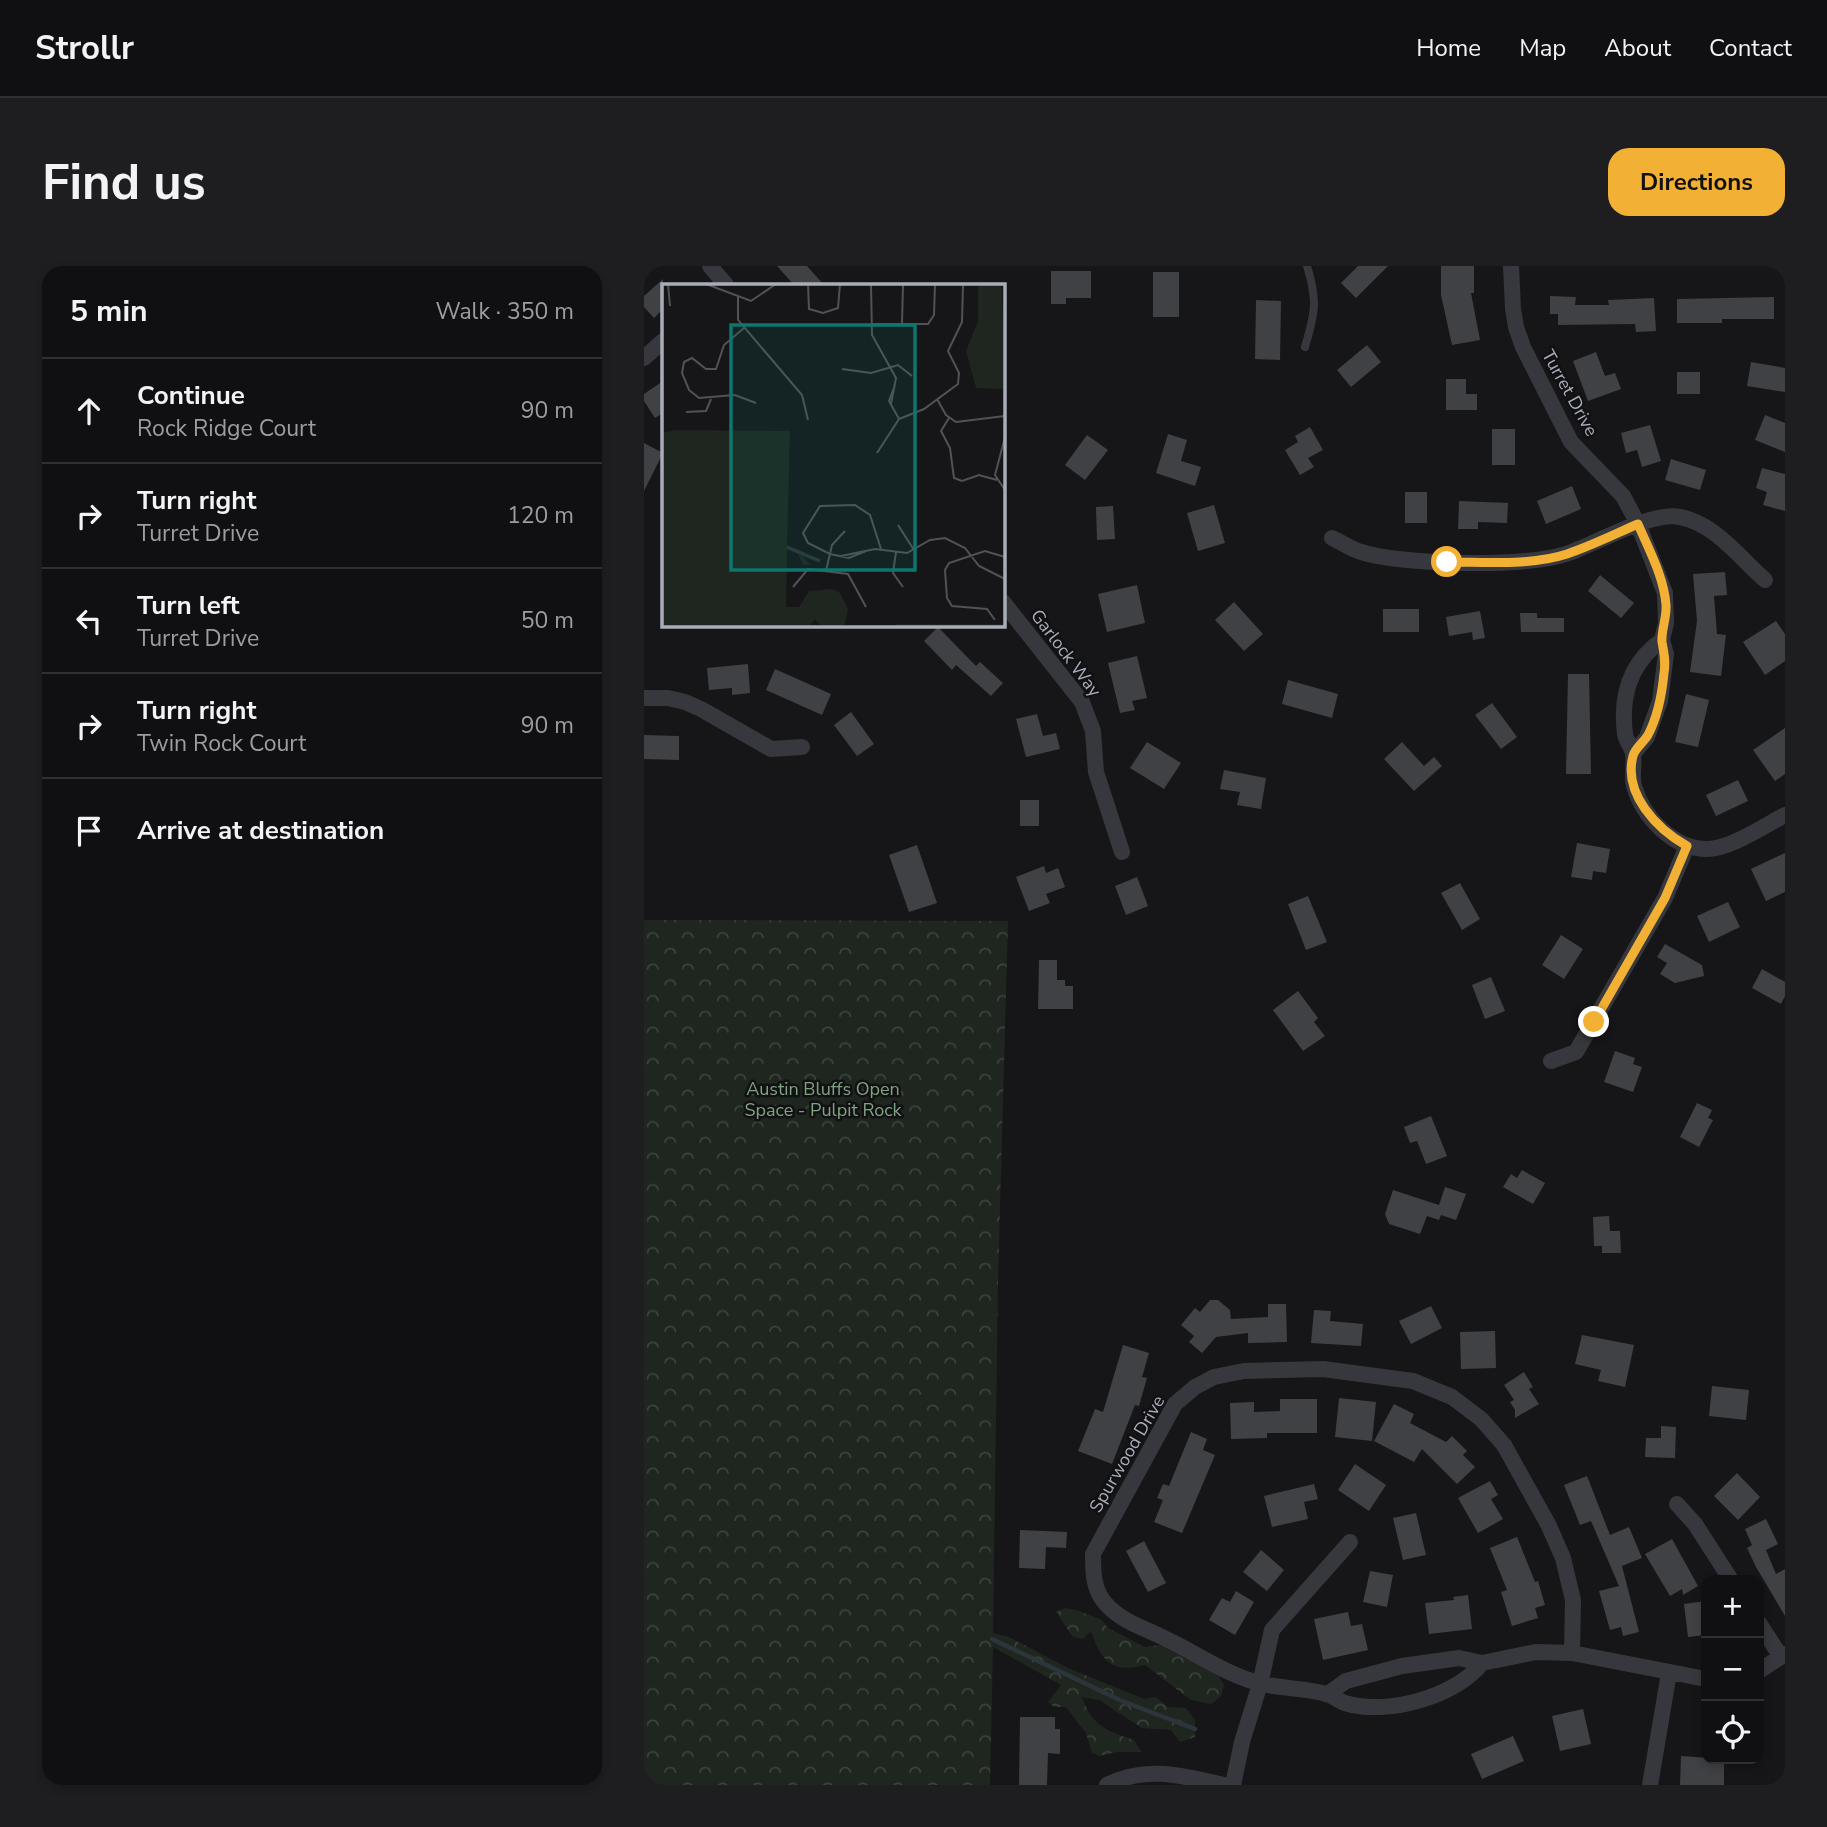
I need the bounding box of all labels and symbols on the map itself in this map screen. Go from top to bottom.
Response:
inset map [662,284,1004,626]
street label: Turret Drive [1536,345,1604,441]
route start [1431,546,1462,577]
street label: Garlock Way [1025,604,1107,702]
route end [1578,1006,1609,1037]
park label: Austin Bluffs Open Space - Pulpit Rock [744,1077,903,1122]
street label: Spurwood Drive [1084,1391,1170,1517]

